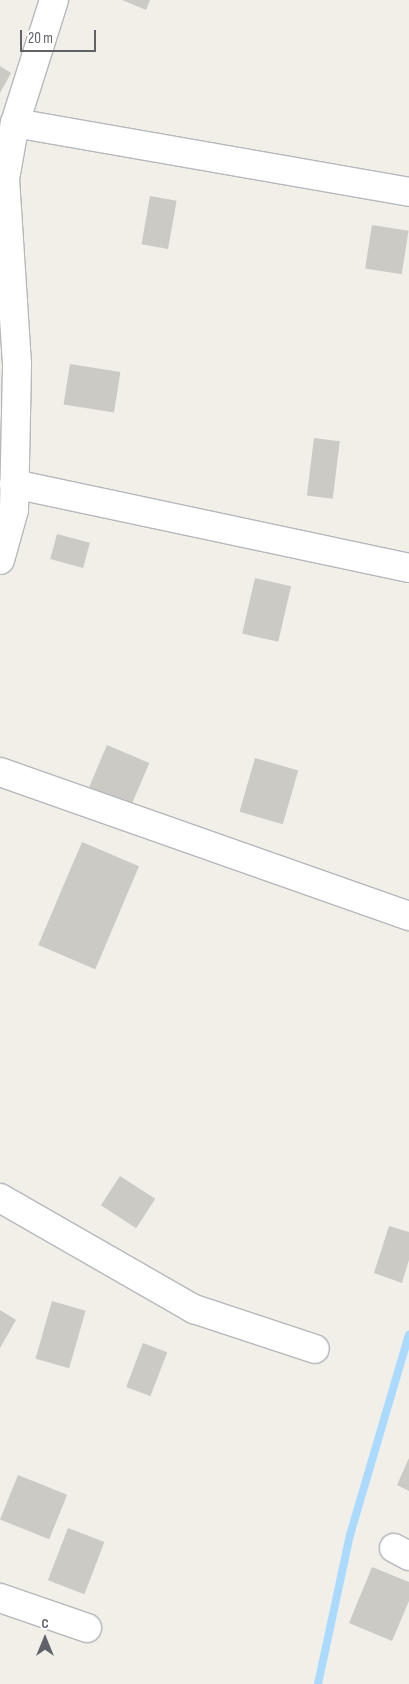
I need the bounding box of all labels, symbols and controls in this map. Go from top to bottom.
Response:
scale bar [22,20,99,52]
text: 20 m [28,29,53,48]
north arrow [20,1614,70,1664]
text: С [41,1615,49,1632]

